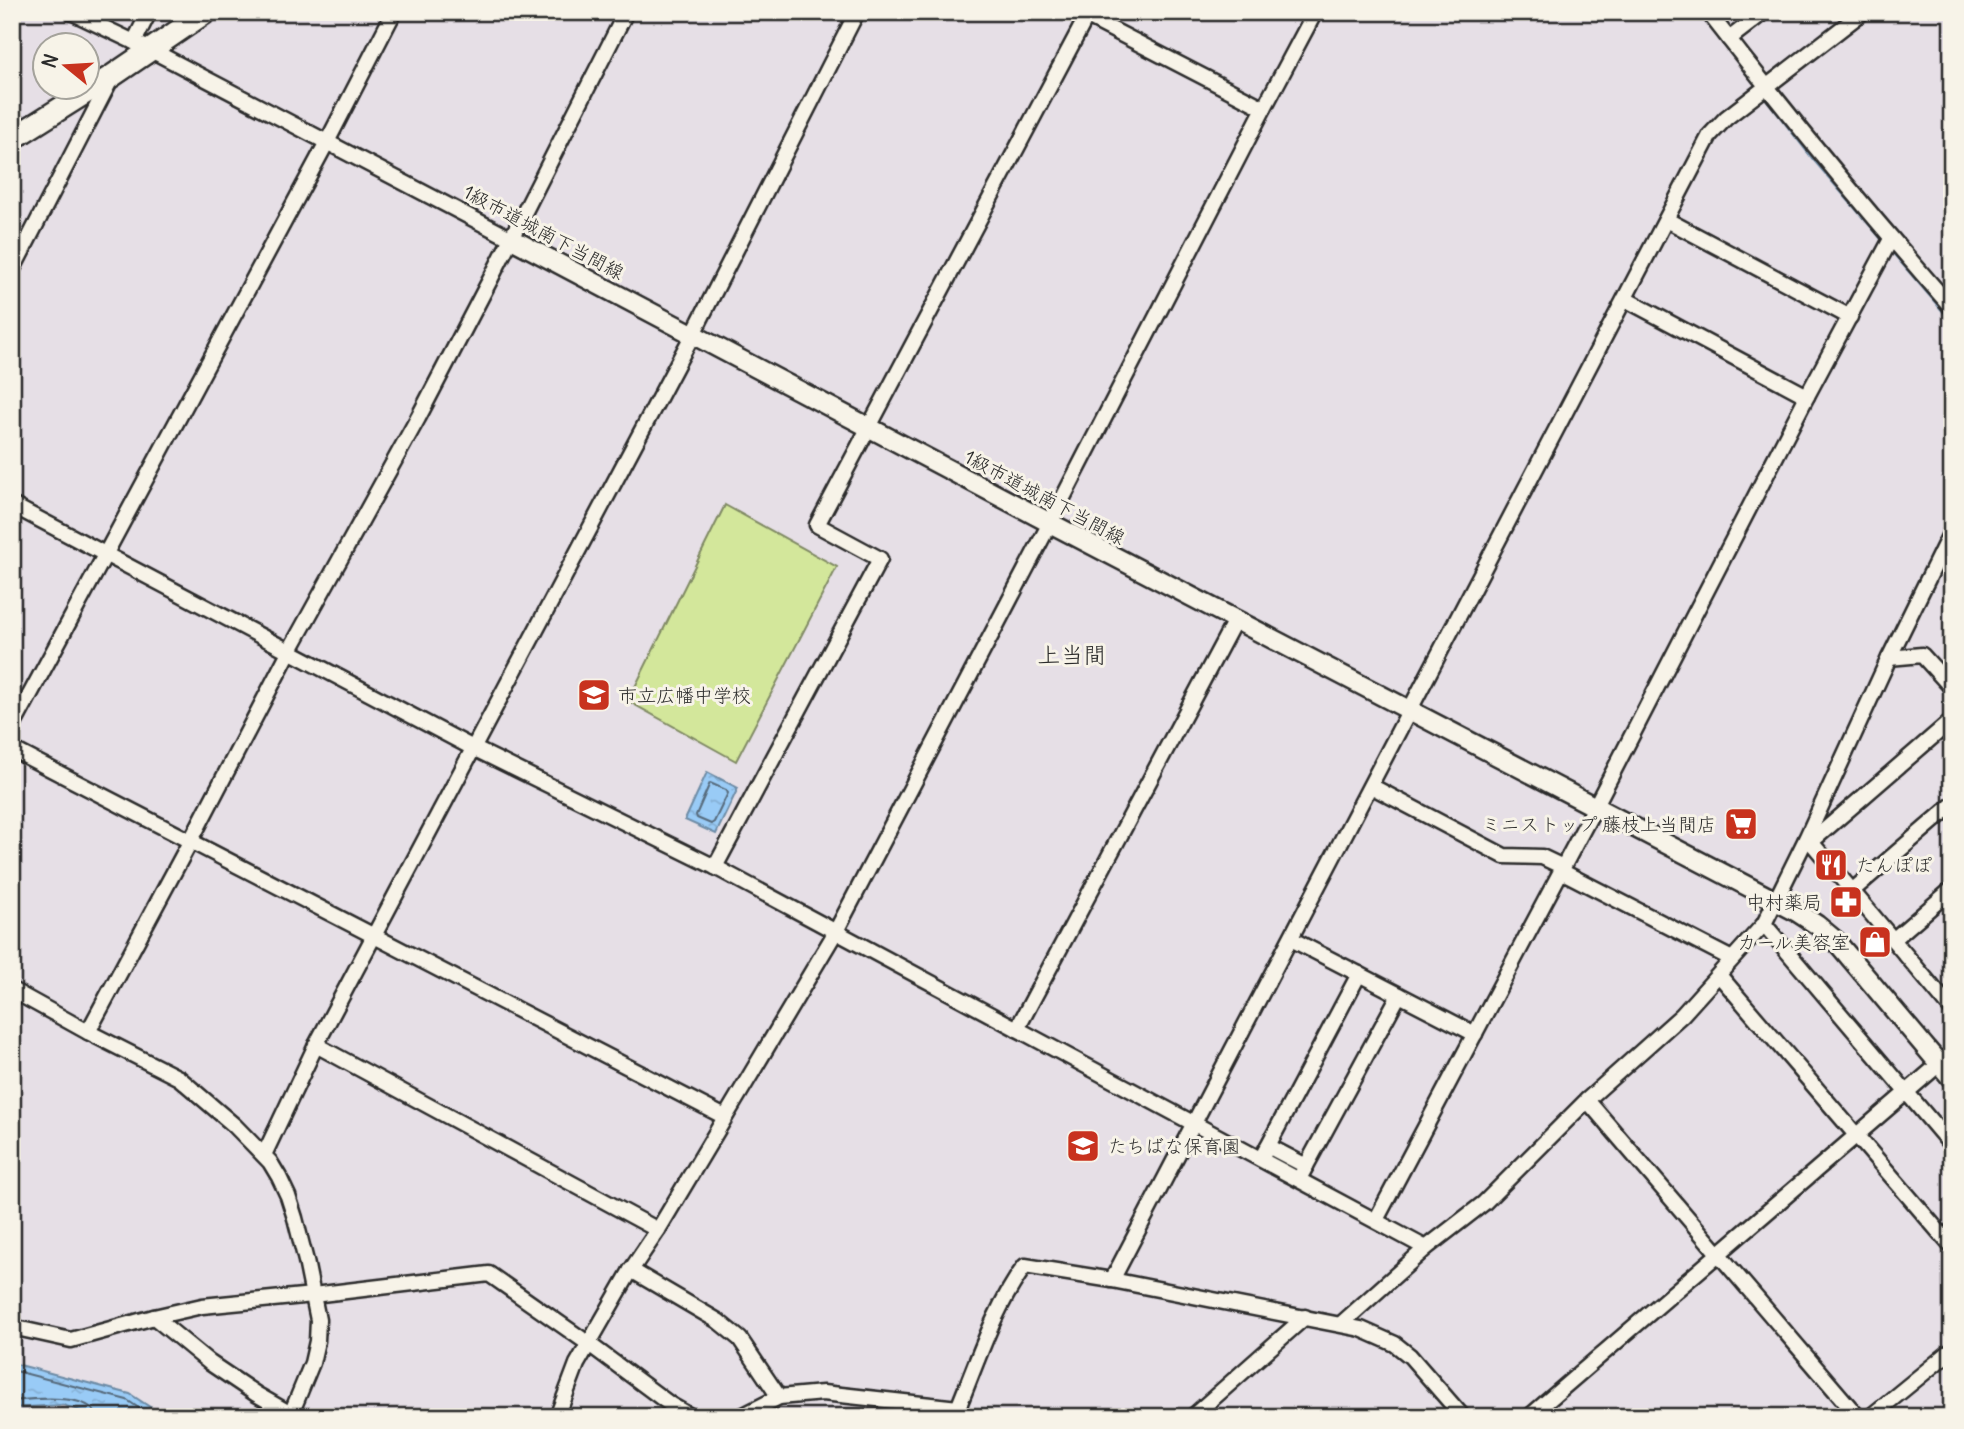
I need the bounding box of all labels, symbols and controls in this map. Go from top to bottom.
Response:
north arrow [32,32,102,102]
text: N [36,51,63,71]
street label: 1級市道城南下当間線 [460,179,628,285]
street label: 1級市道城南下当間線 [961,444,1129,550]
district label: 上当間 [1038,640,1107,669]
school or university icon: 市立広幡中学校 [575,676,613,714]
place label: 市立広幡中学校 [618,683,751,707]
supermarket icon: ミニストップ 藤枝上当間店 [1722,805,1760,843]
place label: ミニストップ 藤枝上当間店 [1482,812,1716,836]
restaurant icon: たんぽぽ [1812,846,1850,884]
place label: たんぽぽ [1856,853,1932,877]
pharmacy icon: 中村薬局 [1827,883,1865,921]
place label: 中村薬局 [1746,890,1822,914]
shop icon: カール美容室 [1856,923,1894,961]
place label: カール美容室 [1737,930,1850,954]
school or university icon: たちばな保育園 [1064,1127,1102,1165]
place label: たちばな保育園 [1108,1134,1241,1158]

